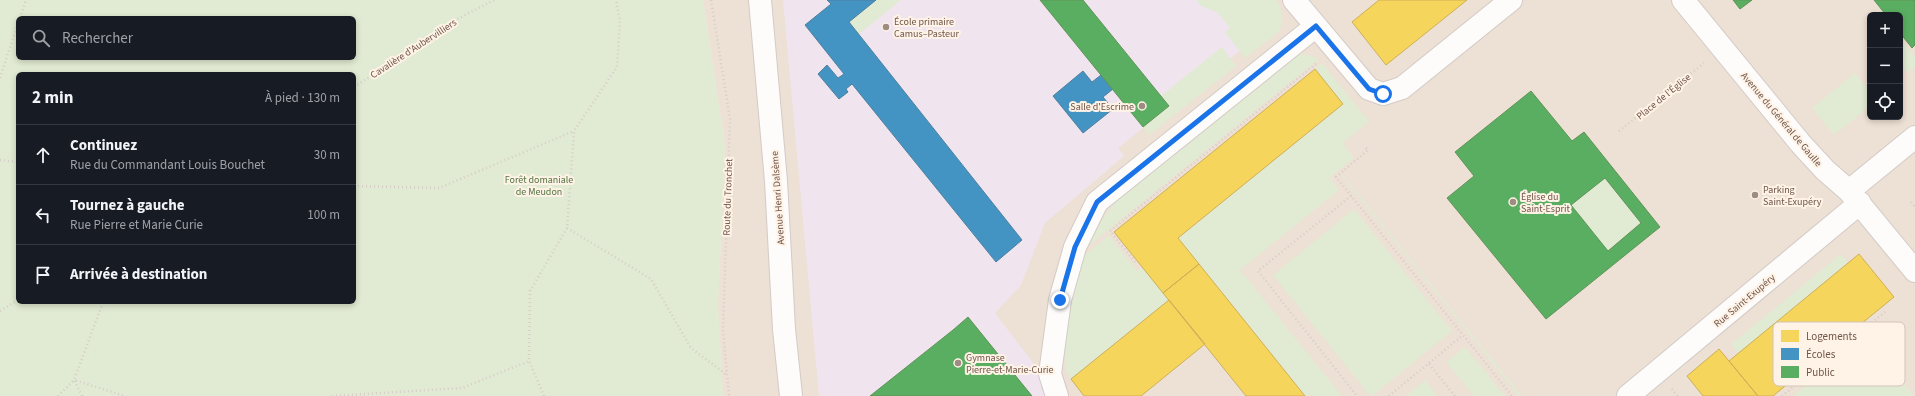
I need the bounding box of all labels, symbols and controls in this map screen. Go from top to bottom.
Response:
map controls [1867,12,1903,120]
button: + [1867,12,1903,48]
place label: École primaire Camus–Pasteur [894,15,959,41]
search box [16,16,356,60]
street label: Cavalière d'Aubervilliers [368,16,459,82]
marker: École primaire Camus–Pasteur [881,22,891,32]
icon: search [30,27,52,49]
text: Rechercher [62,28,133,49]
button: − [1867,48,1903,84]
street label: Avenue du Général de Gaulle [1737,69,1825,170]
street label: Place de l’Église [1633,70,1694,123]
button: locate [1867,84,1903,120]
route start [1374,85,1392,103]
text: 2 min [32,86,73,110]
text: À pied · 130 m [265,89,340,107]
place label: Salle d'Escrime [1070,100,1134,114]
marker: Salle d'Escrime [1137,101,1147,111]
text: Continuez [70,135,137,156]
icon: ahead [32,144,54,166]
text: 30 m [314,146,340,164]
street label: Avenue Henri Dalsème [768,151,788,245]
text: Rue du Commandant Louis Bouchet [70,156,265,174]
street label: Route du Tronchet [720,158,736,236]
park label: Forêt domaniale de Meudon [505,173,573,199]
place label: Parking Saint-Exupéry [1763,183,1822,209]
place label: Église du Saint-Esprit [1521,190,1570,216]
marker: Parking Saint-Exupéry [1750,190,1760,200]
text: Tournez à gauche [70,195,185,216]
marker: Église du Saint-Esprit [1508,197,1518,207]
icon: left [32,204,54,226]
text: 100 m [307,206,340,224]
text: Rue Pierre et Marie Curie [70,216,203,234]
icon: arrive [32,264,54,286]
text: Arrivée à destination [70,264,207,285]
street label: Rue Saint-Exupéry [1711,271,1779,331]
route end [1051,291,1069,309]
legend [1773,322,1905,386]
text: Logements [1806,329,1857,344]
text: Écoles [1806,347,1836,362]
place label: Gymnase Pierre-et-Marie-Curie [966,351,1054,377]
marker: Gymnase Pierre-et-Marie-Curie [953,358,963,368]
text: Public [1806,365,1835,380]

